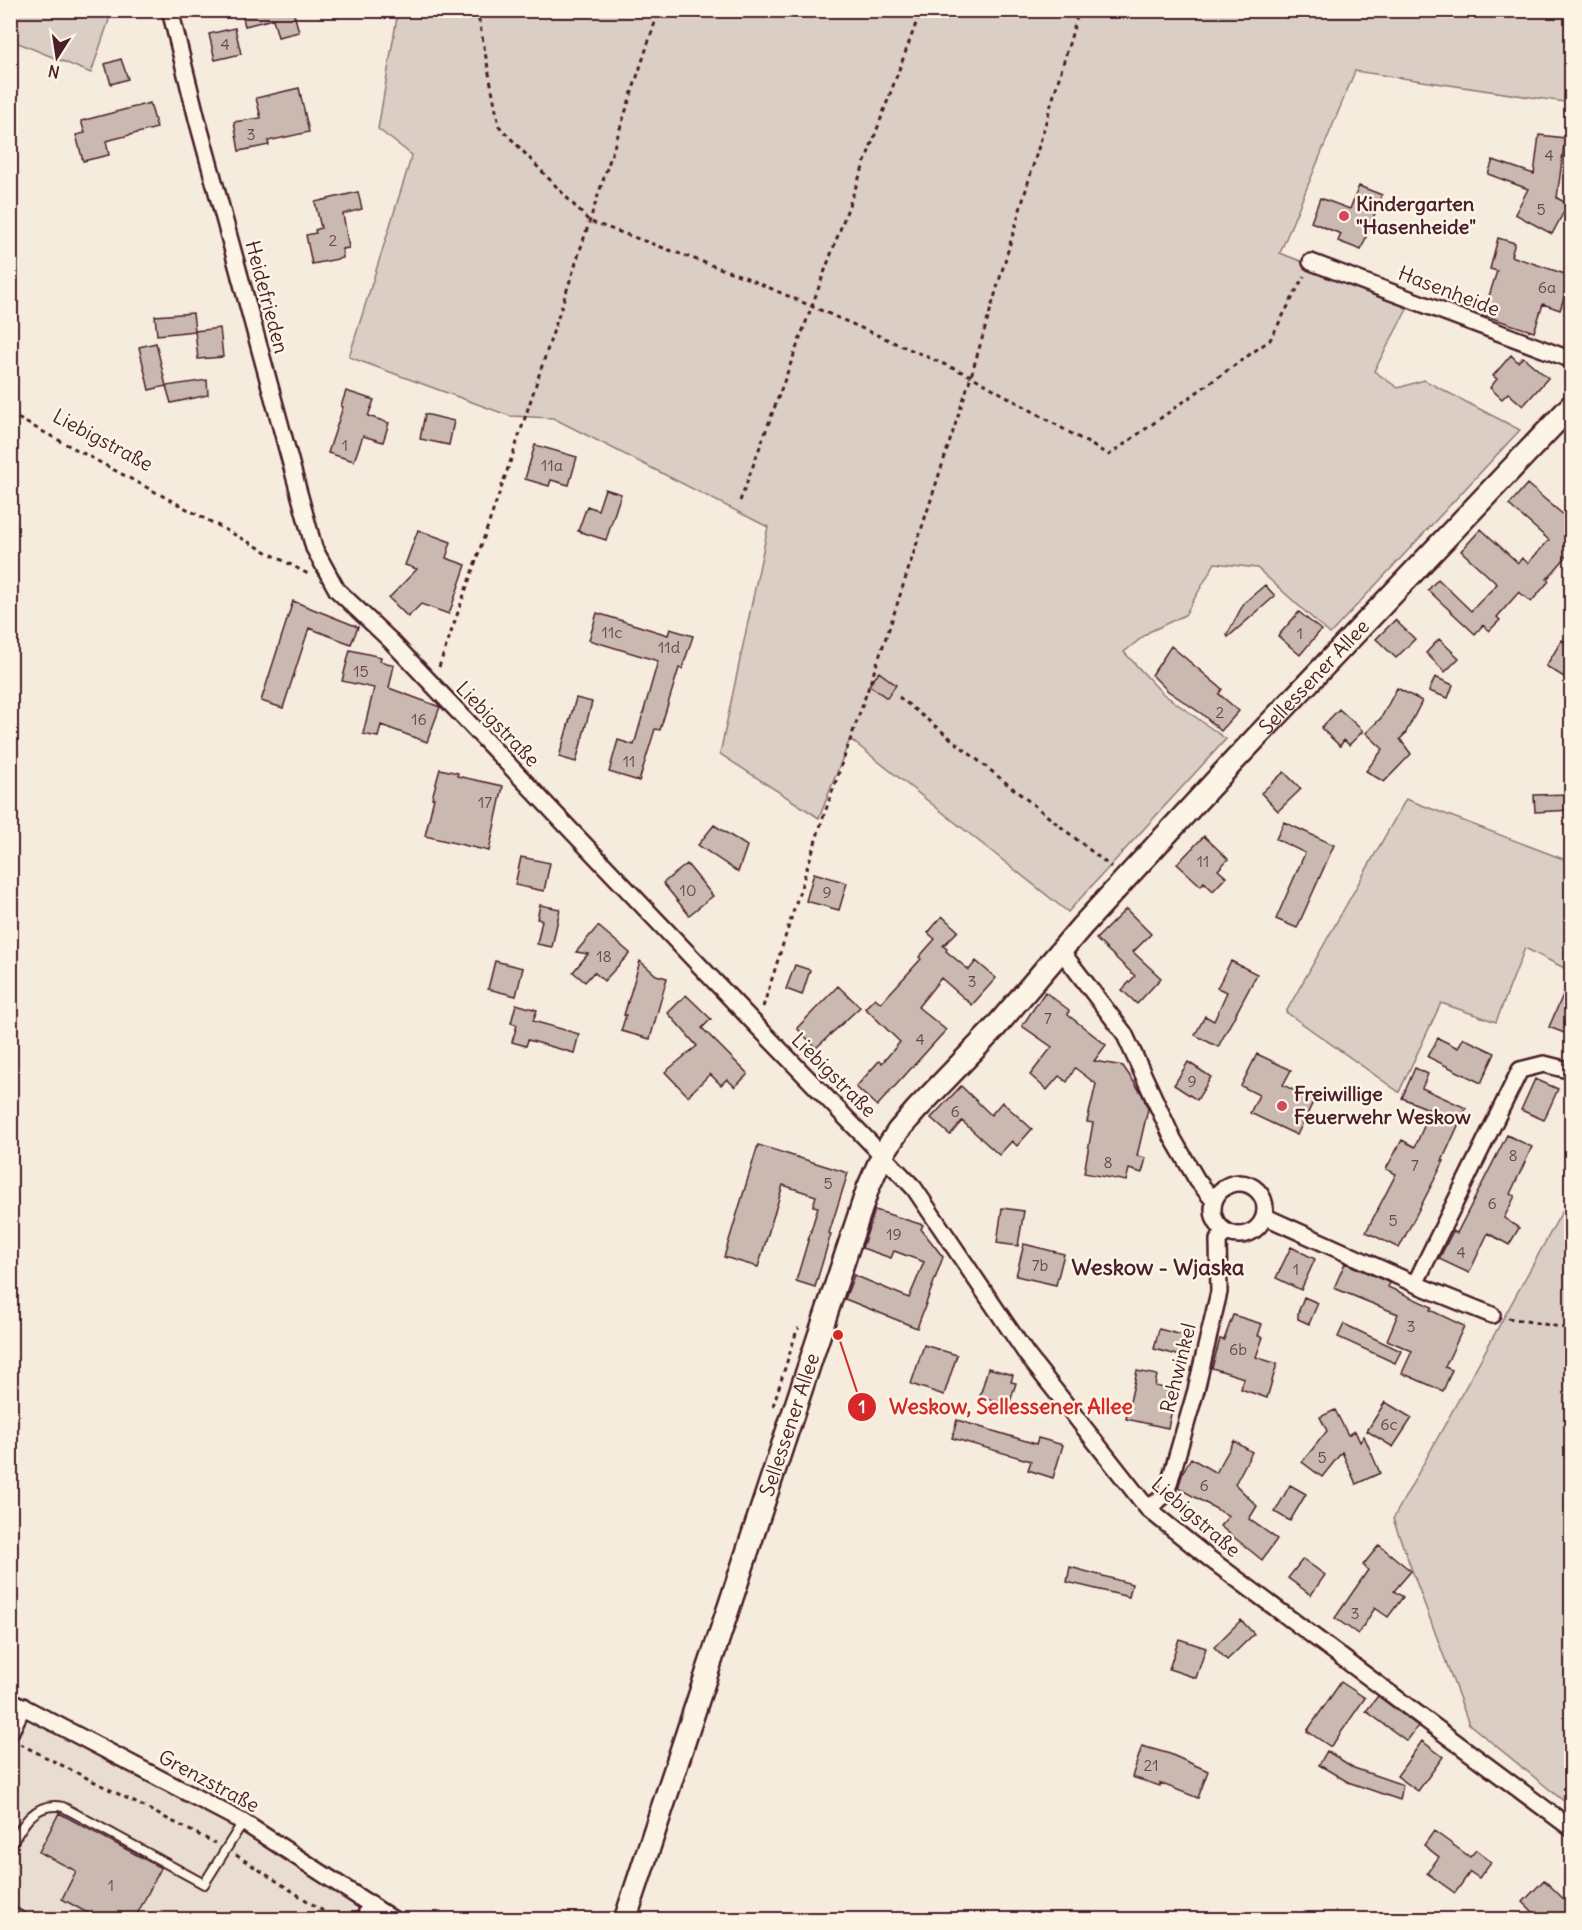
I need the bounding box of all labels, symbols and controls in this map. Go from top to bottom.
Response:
north arrow [27,27,87,87]
house number: 4 [220,34,230,54]
text: N [46,61,61,83]
house number: 3 [246,124,256,144]
house number: 4 [1544,145,1554,165]
place label: Kindergarten "Hasenheide" [1356,191,1476,239]
house number: 5 [1536,199,1546,219]
marker: Kindergarten "Hasenheide" [1337,209,1351,223]
house number: 2 [329,230,338,250]
street label: Heidefrieden [240,238,295,356]
street label: Hasenheide [1395,260,1503,321]
house number: 6a [1538,277,1556,297]
street label: Liebigstraße [49,403,158,476]
house number: 1 [342,435,348,455]
house number: 11a [541,455,563,475]
street label: Sellessener Allee [1253,614,1374,739]
house number: 11c [602,622,622,642]
house number: 1 [1297,623,1303,643]
house number: 11d [658,637,680,657]
house number: 15 [353,661,369,681]
street label: Liebigstraße [451,676,545,772]
house number: 2 [1216,702,1225,722]
house number: 16 [411,709,427,729]
house number: 11 [623,751,635,771]
house number: 17 [478,792,492,812]
house number: 11 [1197,851,1209,871]
house number: 10 [680,880,696,900]
house number: 9 [822,882,832,902]
house number: 18 [596,946,612,966]
house number: 3 [967,971,977,991]
house number: 7 [1044,1008,1052,1028]
street label: Liebigstraße [787,1027,882,1122]
house number: 4 [915,1029,925,1049]
house number: 9 [1187,1071,1197,1091]
place label: Freiwillige Feuerwehr Weskow [1294,1081,1471,1129]
marker: Freiwillige Feuerwehr Weskow [1275,1099,1289,1113]
house number: 6 [950,1101,960,1121]
house number: 8 [1508,1145,1518,1165]
house number: 8 [1103,1152,1113,1172]
house number: 7 [1411,1155,1419,1175]
house number: 5 [823,1173,833,1193]
house number: 6 [1487,1193,1497,1213]
house number: 5 [1388,1210,1398,1230]
house number: 19 [886,1224,902,1244]
house number: 4 [1456,1242,1466,1262]
district label: Weskow - Wjaska [1072,1253,1245,1281]
house number: 7b [1032,1255,1048,1275]
house number: 1 [1293,1259,1299,1279]
house number: 3 [1406,1316,1416,1336]
street label: Rehwinkel [1154,1320,1201,1415]
house number: 6b [1229,1339,1247,1359]
street label: Sellessener Allee [754,1350,824,1499]
callout: Weskow, Sellessener Allee [847,1387,1145,1426]
text: Weskow, Sellessener Allee [889,1393,1133,1420]
text: 1 [858,1395,866,1418]
house number: 6c [1380,1414,1398,1434]
house number: 5 [1317,1447,1327,1467]
street label: Liebigstraße [1147,1471,1246,1562]
house number: 6 [1199,1475,1209,1495]
house number: 3 [1350,1603,1360,1623]
street label: Grenzstraße [154,1744,264,1818]
house number: 21 [1143,1755,1159,1775]
house number: 1 [108,1875,114,1895]

